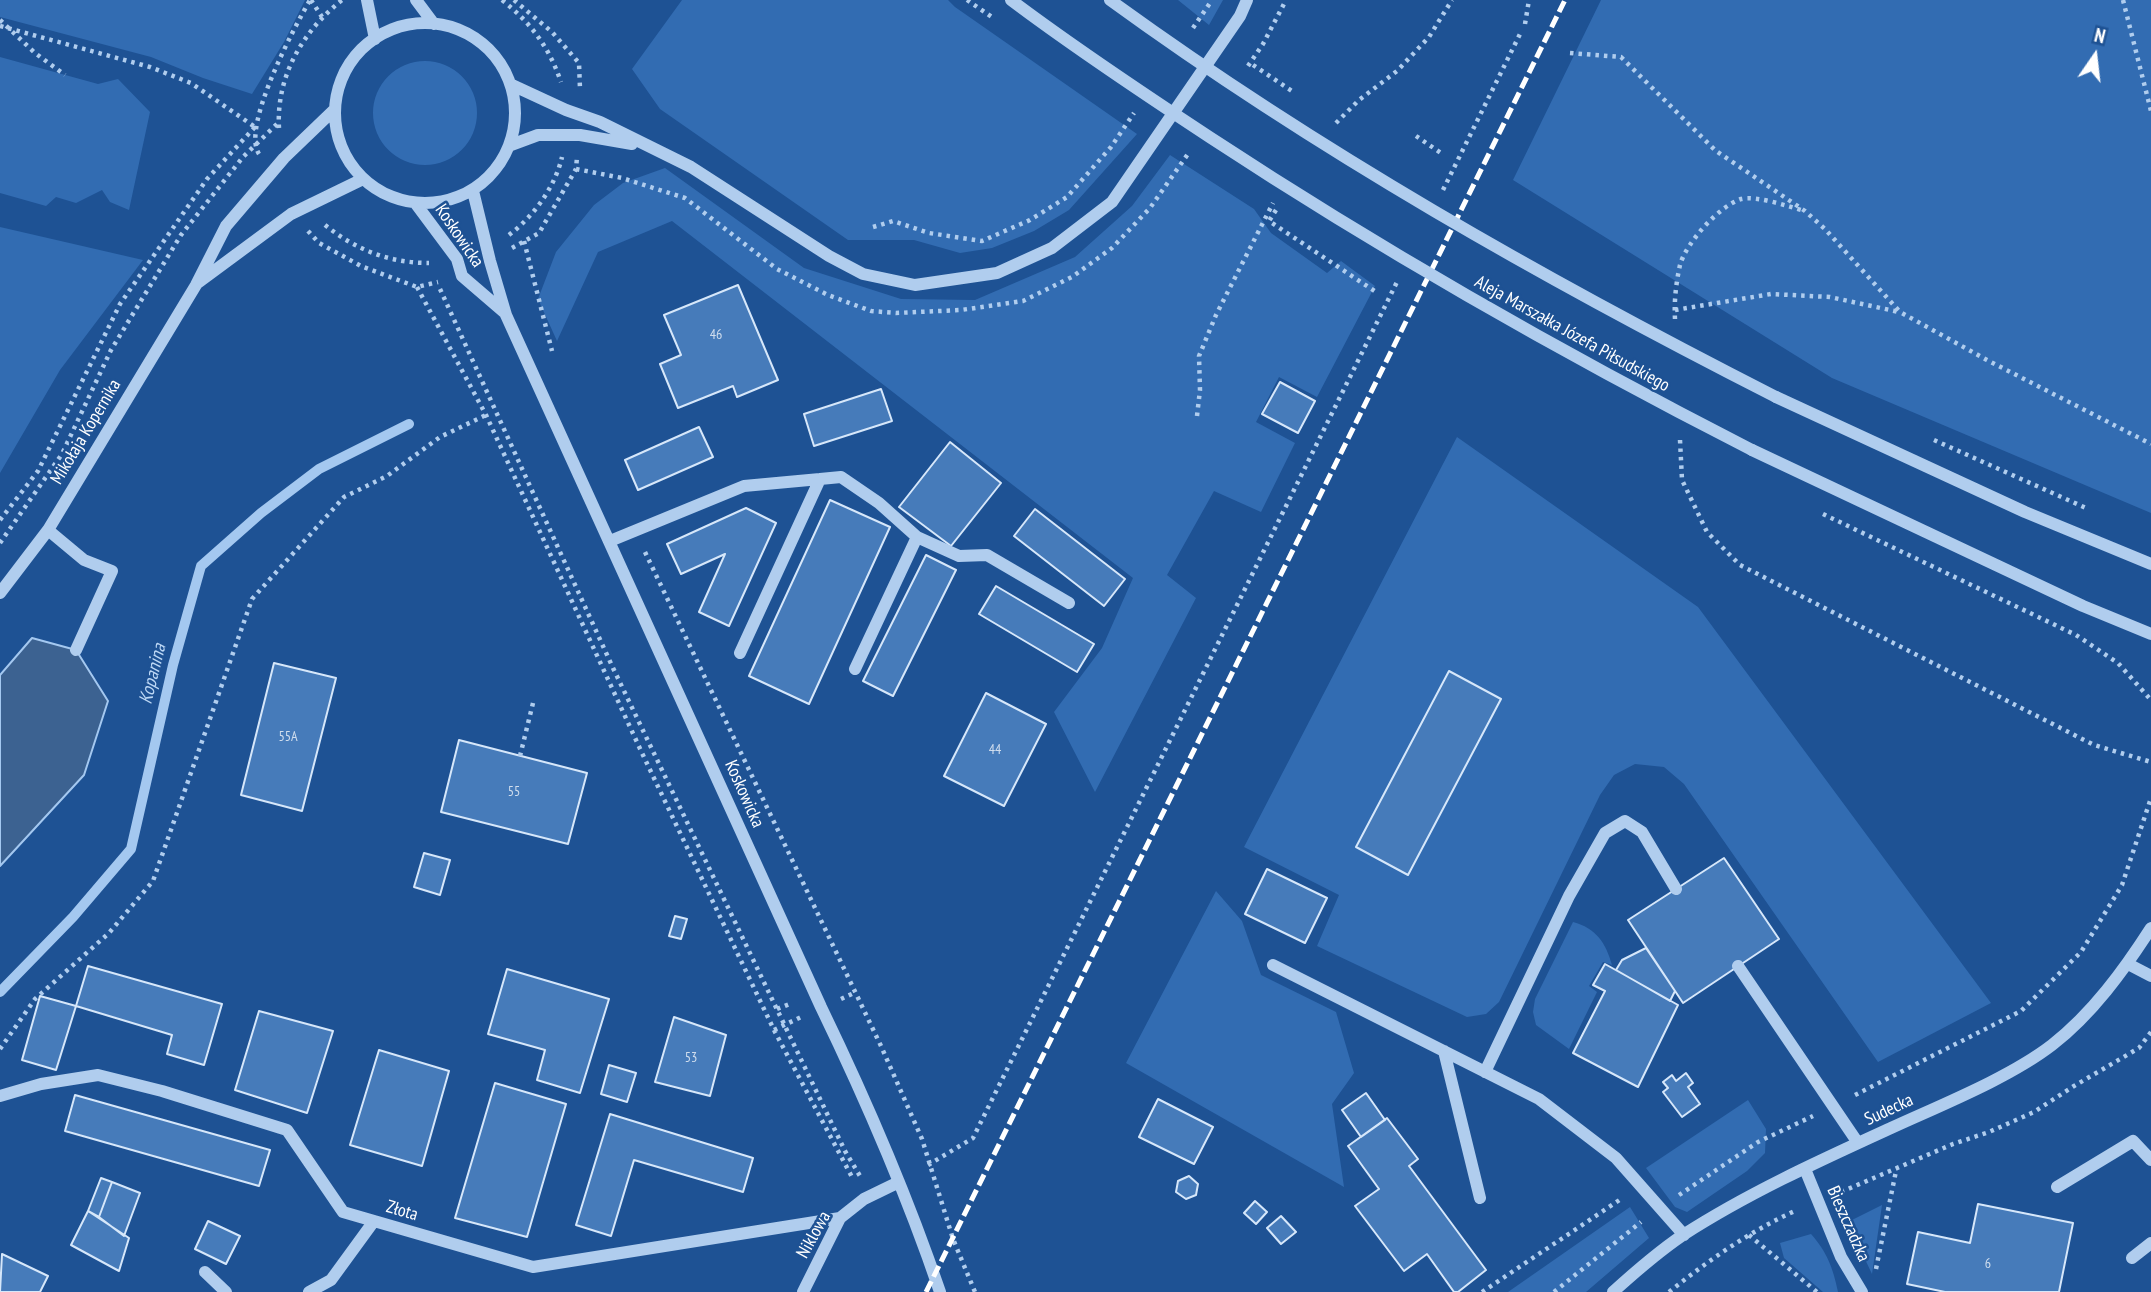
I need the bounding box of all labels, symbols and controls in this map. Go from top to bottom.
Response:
north arrow [2060,21,2130,91]
text: N [2092,23,2108,49]
street label: Koskowicka [430,200,488,272]
street label: Aleja Marszałka Józefa Piłsudskiego [1471,271,1673,397]
house number: 46 [710,327,722,343]
street label: Mikołaja Kopernika [46,376,126,488]
water label: Kopanina [135,642,171,706]
house number: 55A [278,729,298,745]
house number: 44 [989,742,1001,758]
street label: Koskowicka [720,757,768,831]
house number: 55 [508,784,520,800]
house number: 53 [685,1050,697,1066]
street label: Sudecka [1861,1089,1917,1131]
street label: Bieszczadzka [1822,1183,1874,1265]
street label: Złota [384,1196,420,1226]
street label: Niklowa [792,1208,836,1262]
house number: 6 [1985,1256,1991,1272]

